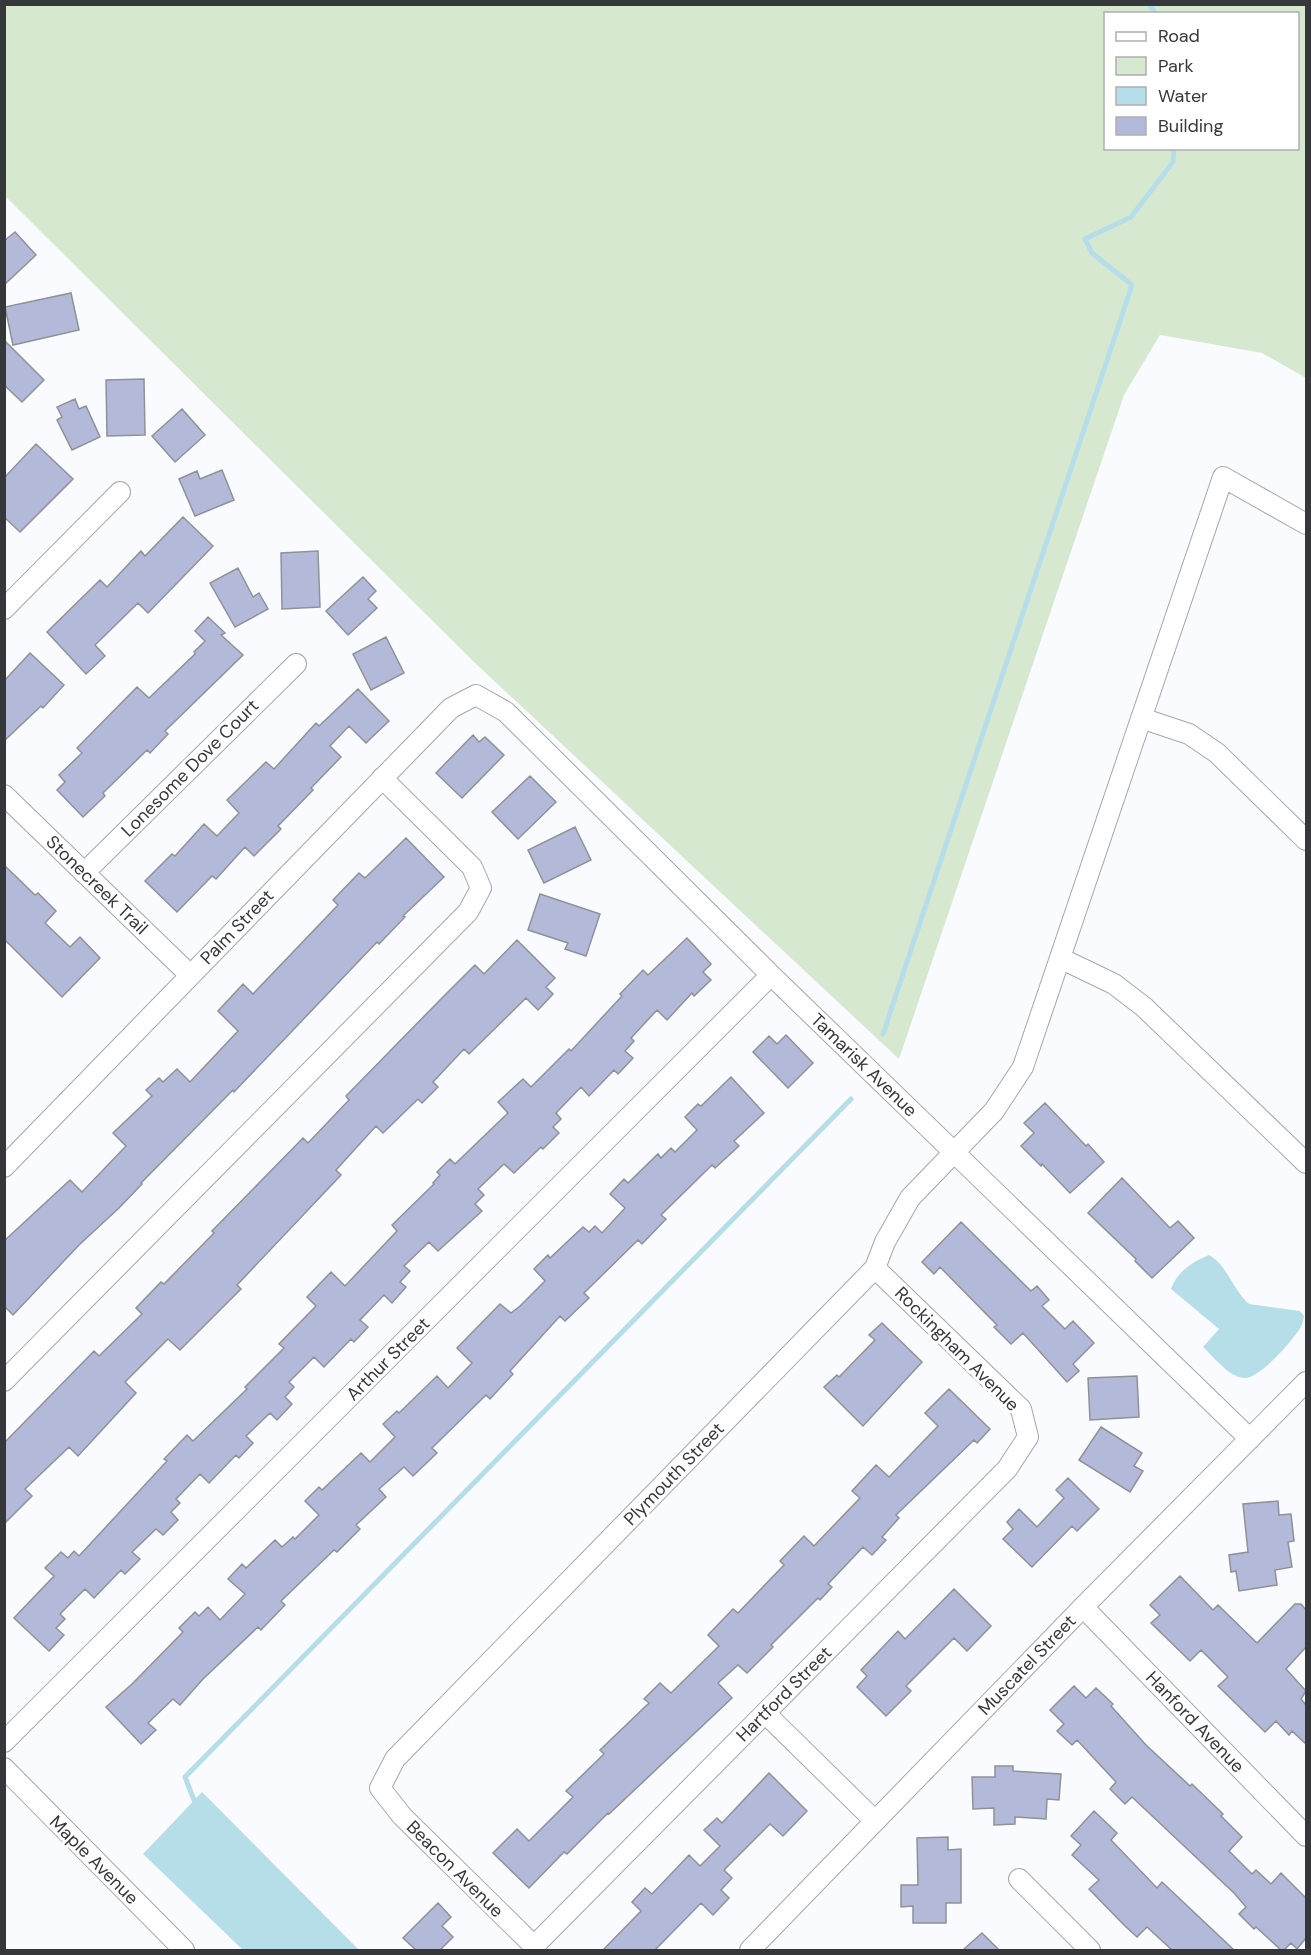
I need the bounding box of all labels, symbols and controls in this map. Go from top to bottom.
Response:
legend [1104,12,1299,150]
text: Road [1158,24,1200,48]
text: Park [1158,54,1194,78]
text: Water [1158,84,1208,108]
text: Building [1158,114,1223,138]
street label: Lonesome Dove Court [116,694,264,842]
street label: Stonecreek Trail [41,830,153,940]
street label: Palm Street [195,884,279,970]
street label: Tamarisk Avenue [806,1008,922,1122]
street label: Rockingham Avenue [889,1281,1025,1417]
street label: Arthur Street [341,1312,435,1406]
street label: Plymouth Street [619,1417,729,1531]
street label: Muscatel Street [973,1609,1081,1721]
street label: Hartford Street [731,1641,837,1747]
street label: Hanford Avenue [1140,1666,1250,1778]
street label: Maple Avenue [44,1810,144,1910]
street label: Beacon Avenue [401,1815,509,1923]

